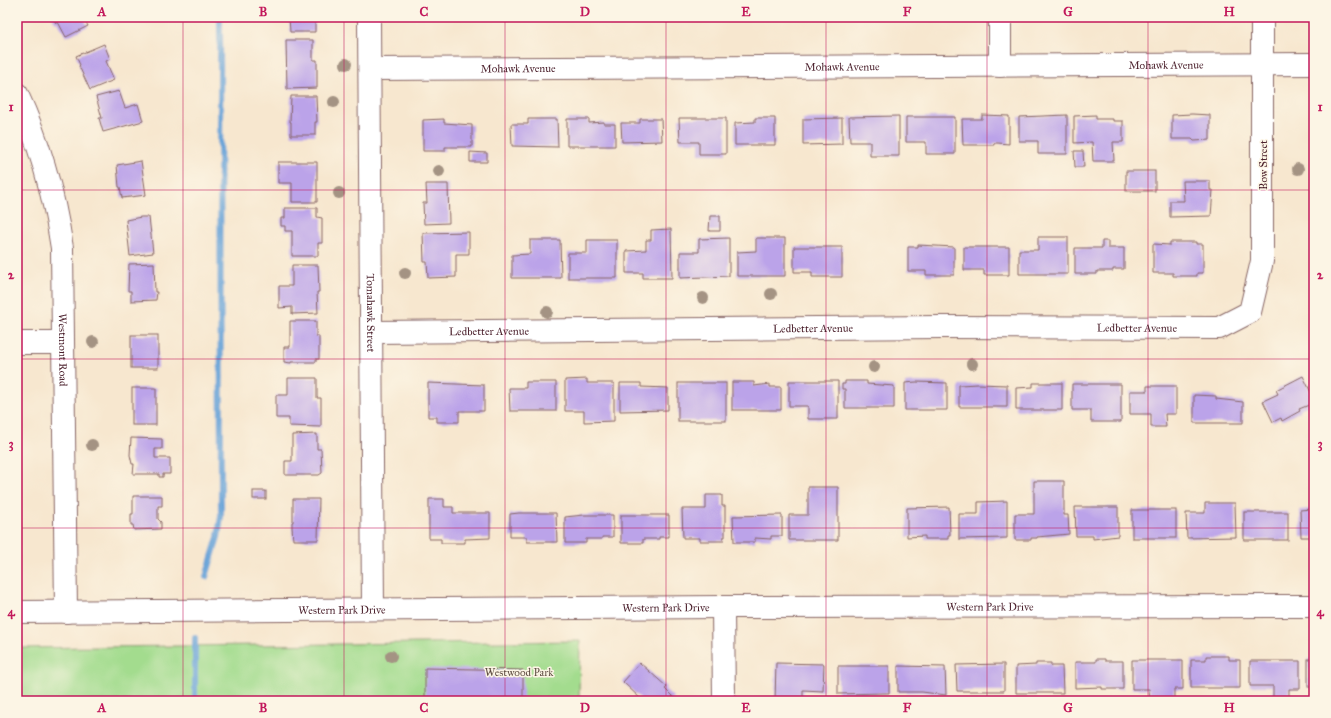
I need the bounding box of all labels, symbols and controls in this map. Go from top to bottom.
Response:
text: A [97,4,107,20]
text: B [259,4,268,20]
text: C [420,4,429,20]
text: D [580,4,590,20]
text: E [741,4,751,20]
text: F [903,4,912,20]
text: G [1063,4,1073,20]
text: H [1223,4,1235,20]
street label: Mohawk Avenue [1128,58,1204,71]
street label: Mohawk Avenue [804,60,880,73]
street label: Mohawk Avenue [480,62,556,75]
text: 1 [8,99,14,115]
text: 1 [1317,99,1323,115]
street label: Bow Street [1257,140,1270,190]
text: 2 [8,267,15,283]
text: 2 [1317,267,1324,283]
street label: Tomahawk Street [364,274,378,353]
street label: Westmont Road [56,313,70,387]
street label: Ledbetter Avenue [773,321,854,335]
street label: Ledbetter Avenue [1097,321,1177,334]
street label: Ledbetter Avenue [449,324,530,338]
text: 3 [8,436,14,452]
text: 3 [1317,436,1323,452]
street label: Western Park Drive [946,600,1034,613]
street label: Western Park Drive [622,601,710,614]
street label: Western Park Drive [298,603,386,617]
text: 4 [7,604,15,620]
text: 4 [1316,604,1324,620]
park label: Westwood Park [485,666,554,679]
text: A [97,700,107,716]
text: B [259,700,268,716]
text: C [420,700,429,716]
text: D [580,700,590,716]
text: E [741,700,751,716]
text: F [903,700,912,716]
text: G [1063,700,1073,716]
text: H [1223,700,1235,716]

